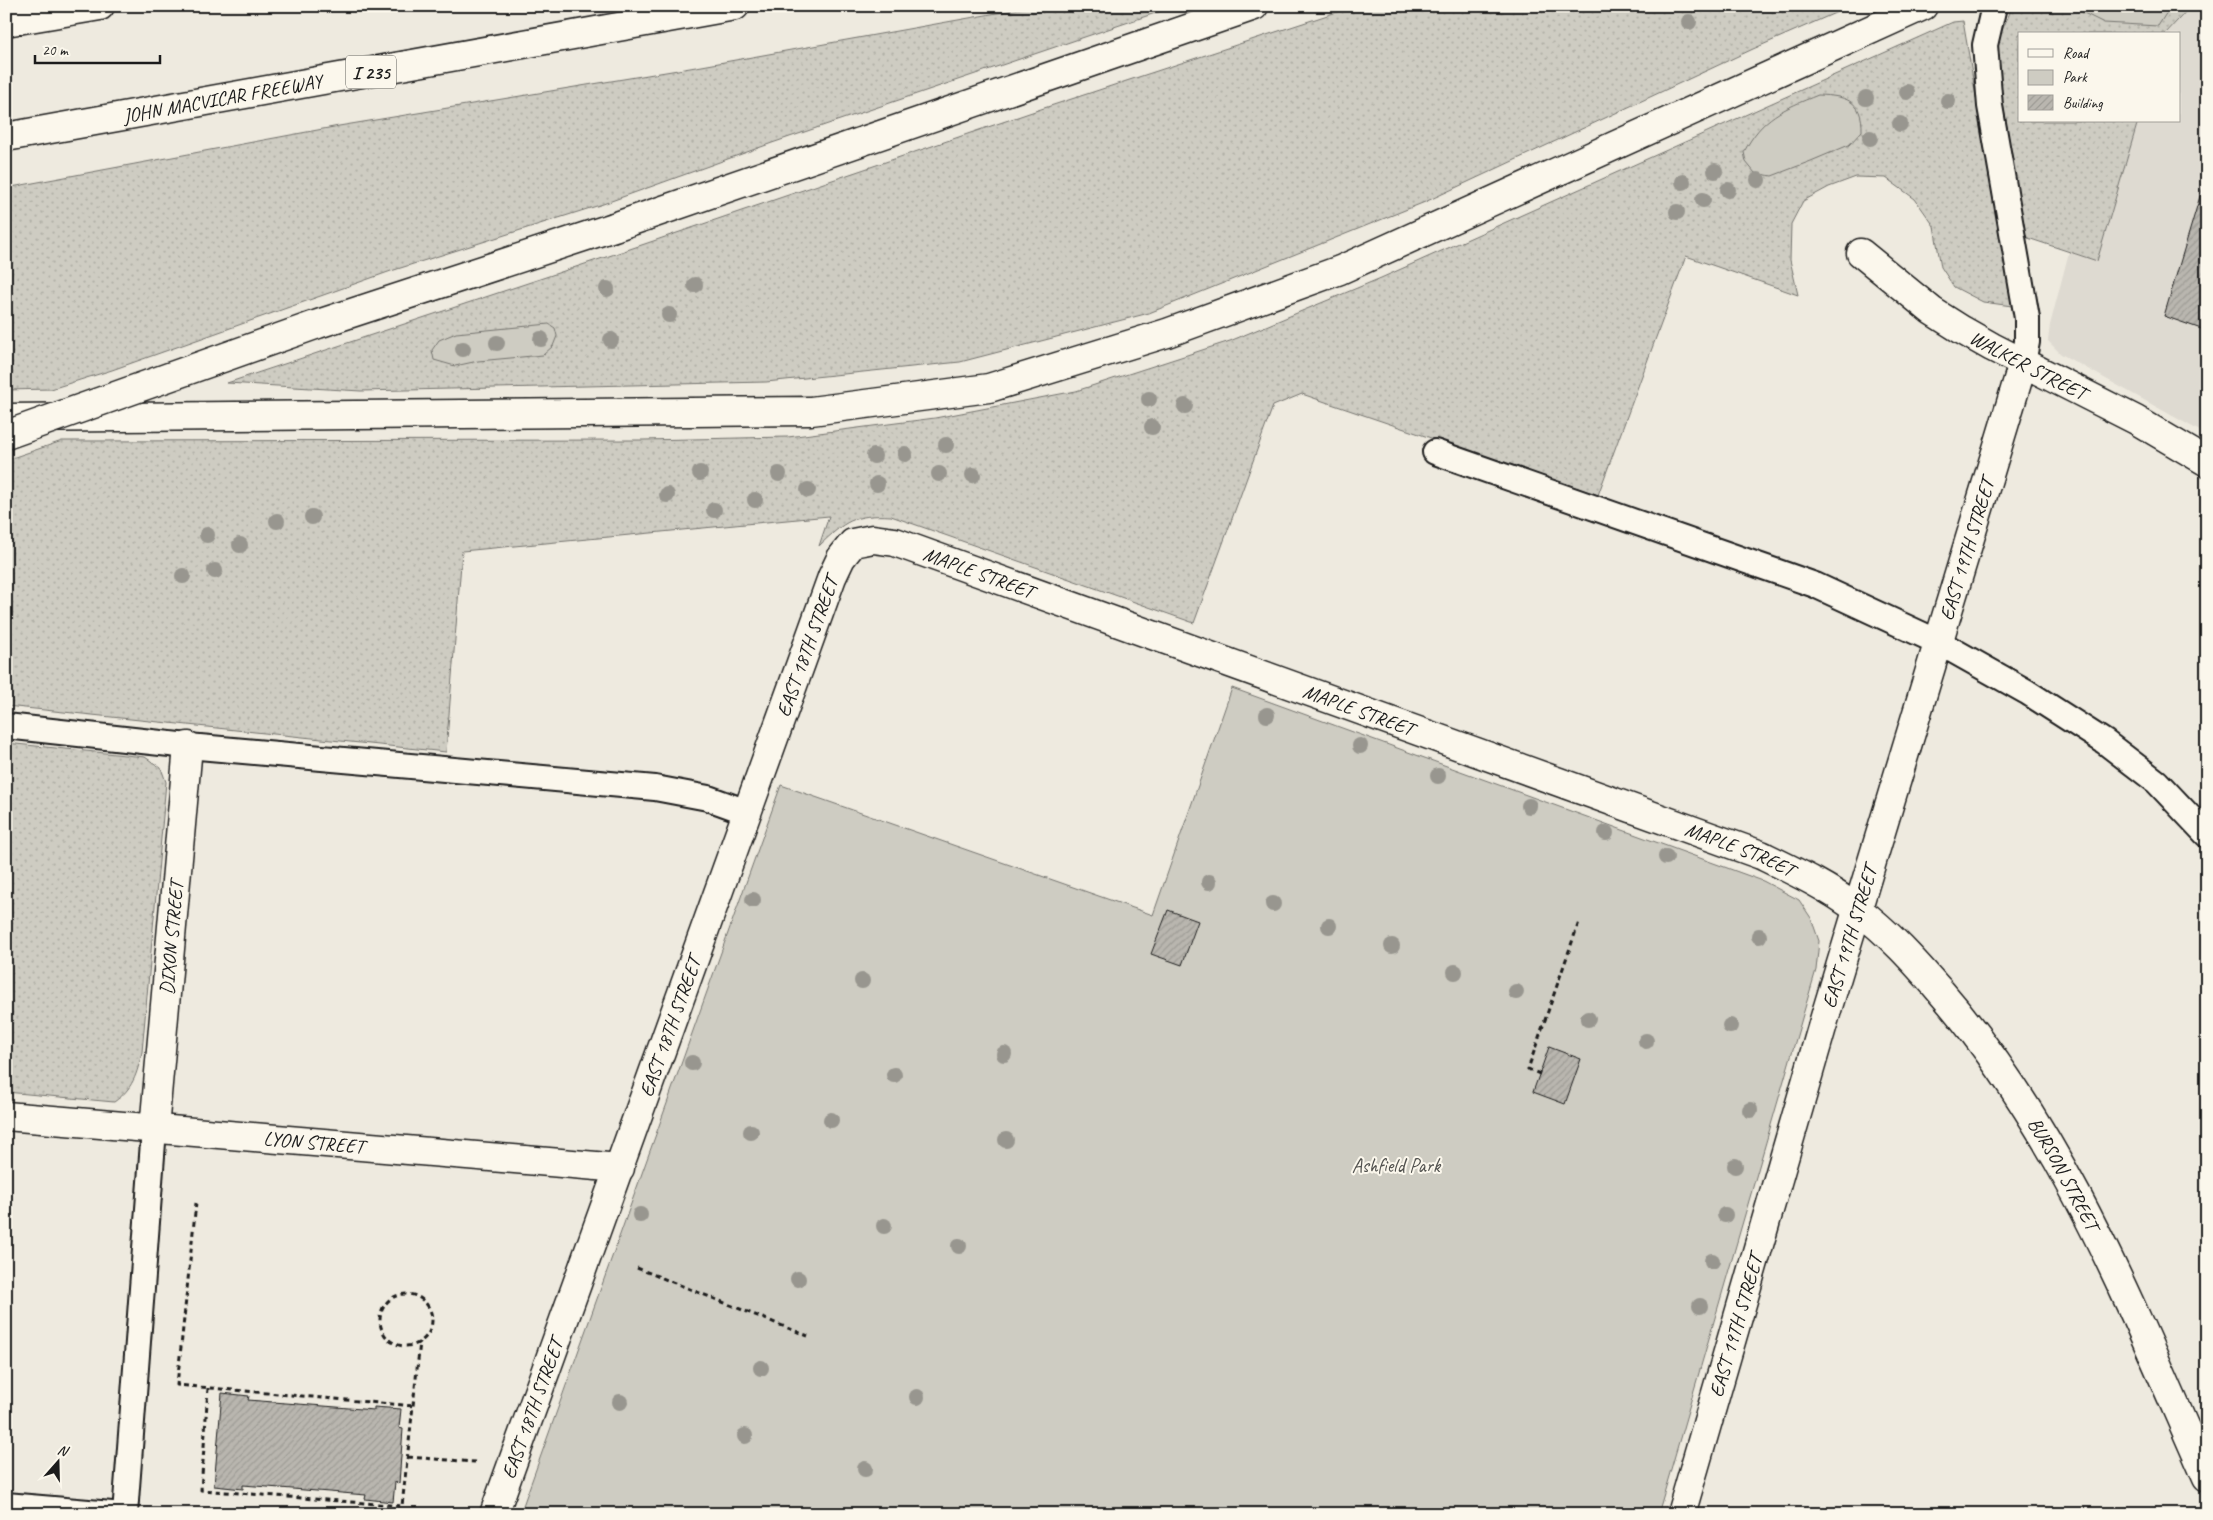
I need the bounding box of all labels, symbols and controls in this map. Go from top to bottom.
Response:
scale bar [35,32,160,64]
legend [2018,32,2180,122]
text: 20 m [42,41,69,60]
text: Road [2063,44,2090,63]
road number: I 235 [346,56,396,88]
street label: JOHN MACVICAR FREEWAY [120,68,327,129]
text: Park [2063,68,2088,87]
text: Building [2063,94,2103,113]
street label: WALKER STREET [1965,325,2095,408]
street label: EAST 19TH STREET [1934,471,2002,623]
street label: MAPLE STREET [920,541,1041,605]
street label: EAST 18TH STREET [771,569,846,720]
street label: MAPLE STREET [1300,679,1421,743]
street label: MAPLE STREET [1682,817,1802,884]
street label: EAST 19TH STREET [1816,859,1884,1011]
street label: DIXON STREET [154,876,189,996]
street label: EAST 18TH STREET [634,949,709,1100]
street label: BURSON STREET [2022,1113,2107,1238]
street label: LYON STREET [262,1126,369,1160]
park label: Ashfield Park [1352,1153,1442,1178]
street label: EAST 19TH STREET [1704,1247,1770,1400]
street label: EAST 18TH STREET [496,1331,571,1482]
north arrow [32,1438,82,1488]
text: N [55,1441,71,1461]

